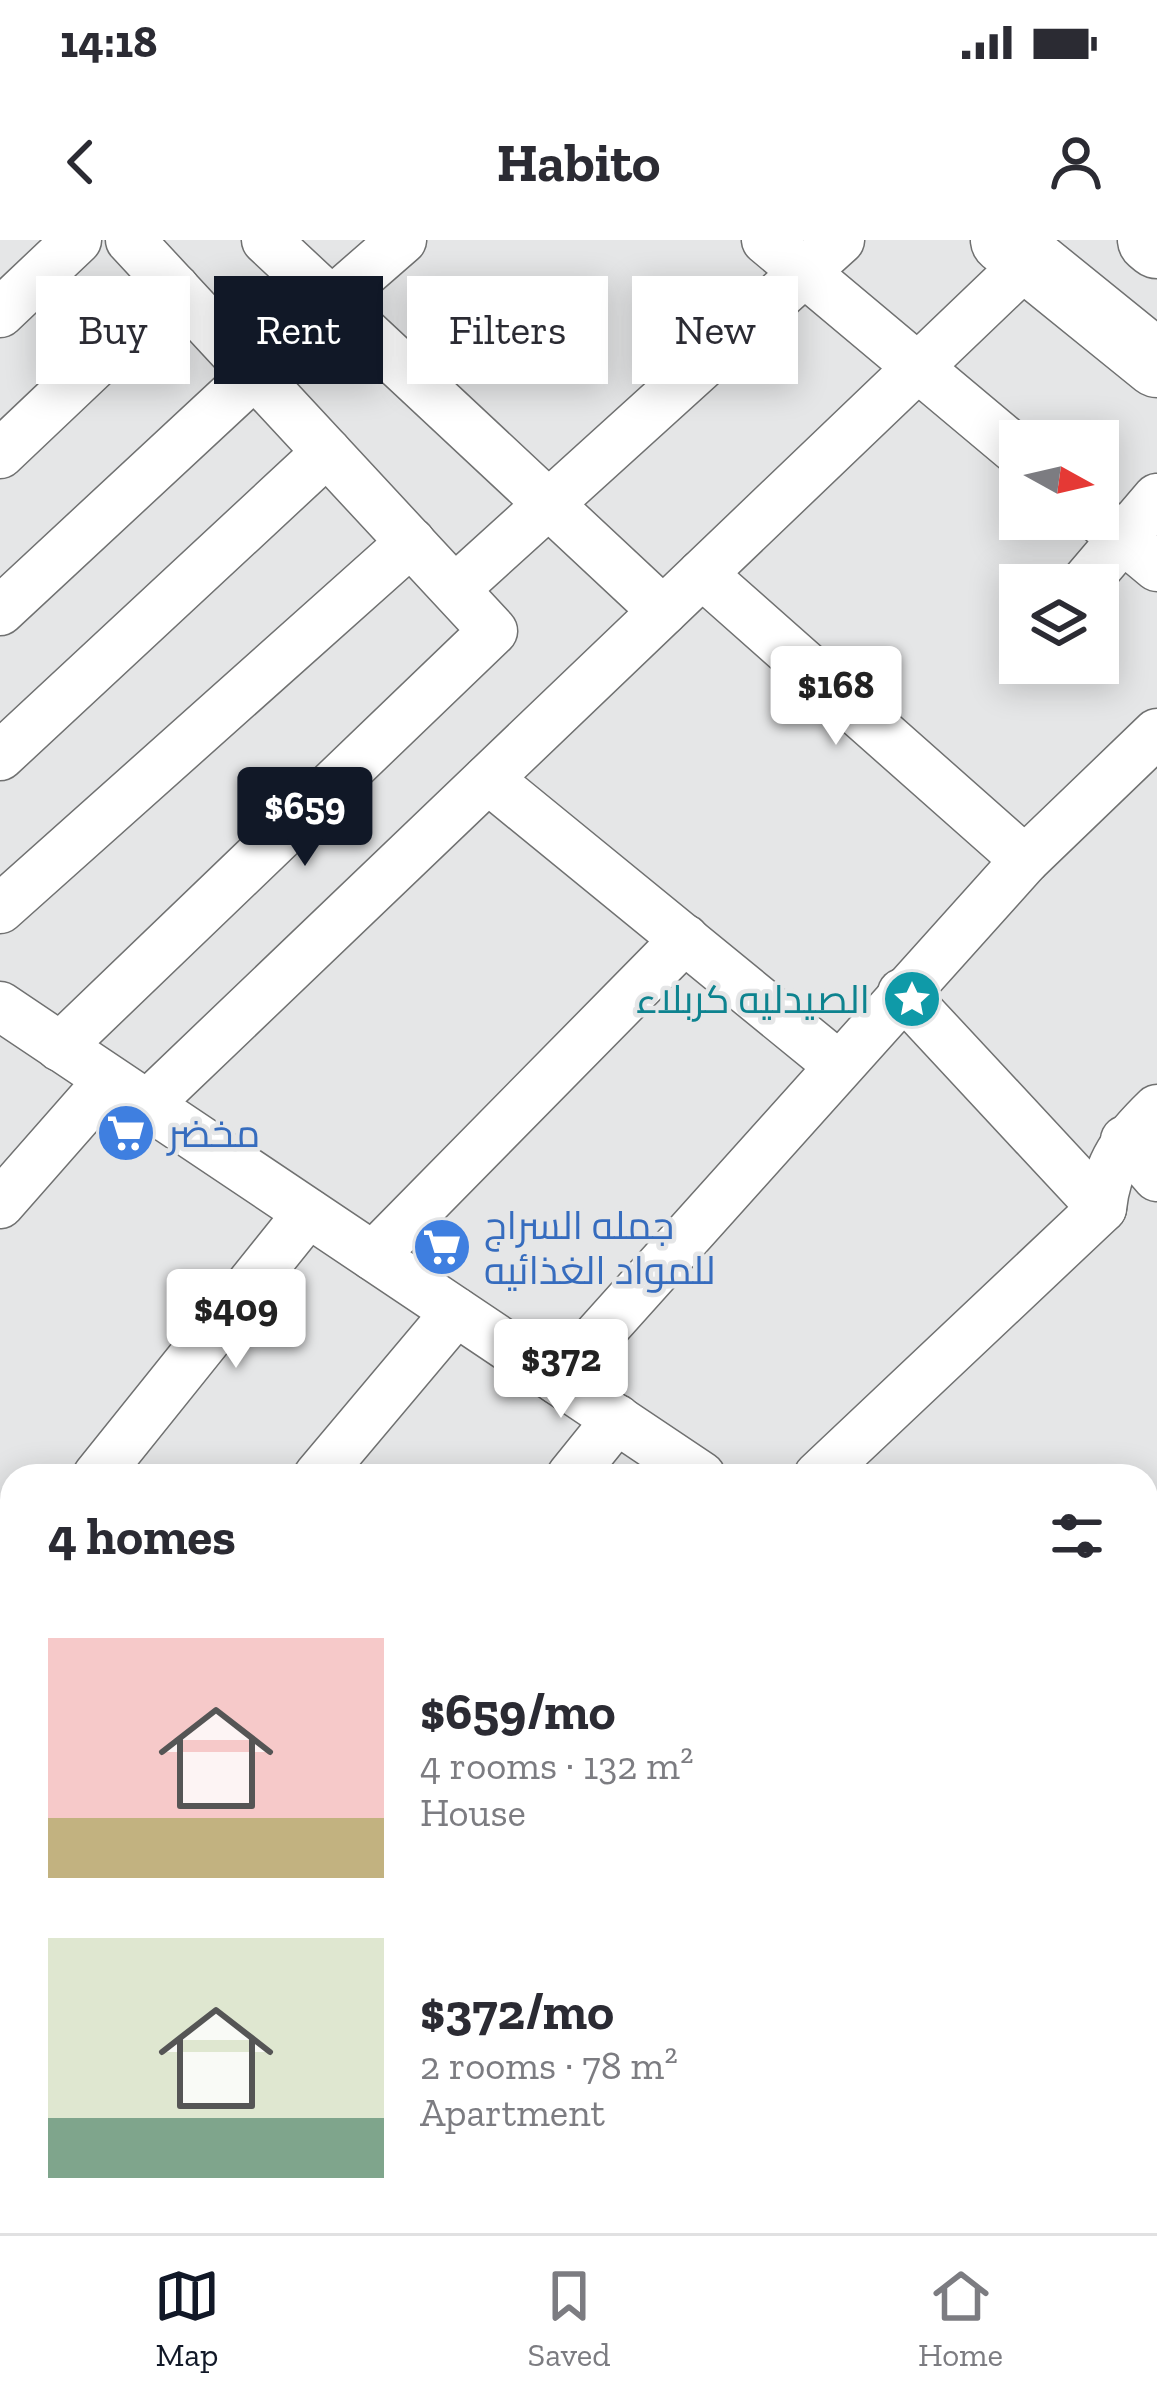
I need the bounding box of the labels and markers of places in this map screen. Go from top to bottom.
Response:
pin: $168 [765,646,907,748]
pin: $659 [234,767,376,869]
place icon: الصيدليه كربلاء [881,968,943,1030]
place label: الصيدليه كربلاء [636,976,870,1023]
supermarket icon: مخضر [95,1102,157,1164]
place label: مخضر [166,1110,260,1157]
place label: جمله السراج للمواد الغذائيه [484,1202,716,1294]
supermarket icon: جمله السراج للمواد الغذائيه [411,1216,473,1278]
pin: $409 [165,1269,307,1371]
pin: $372 [490,1319,632,1421]

